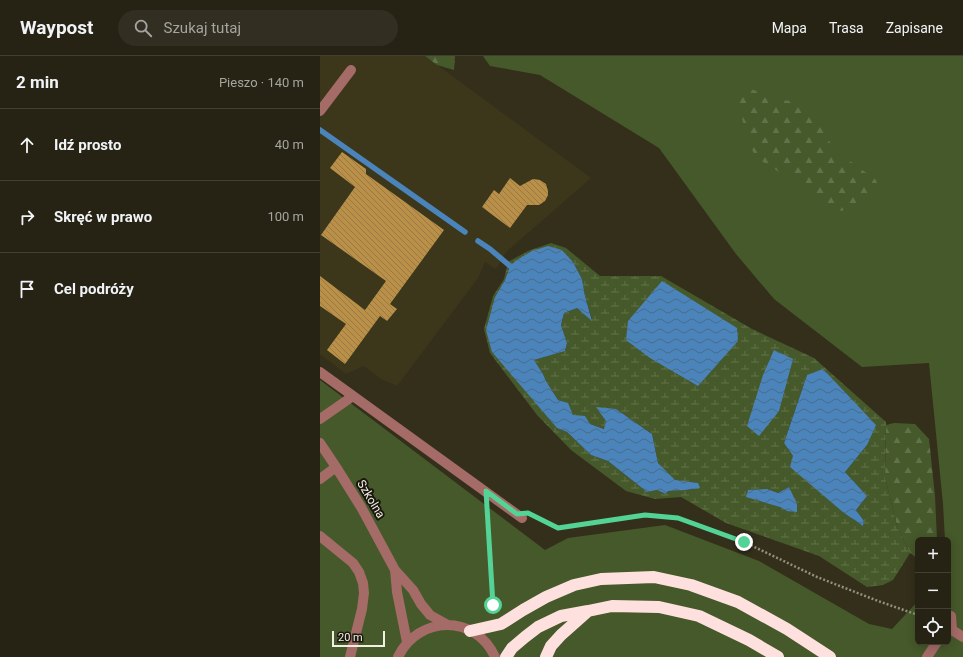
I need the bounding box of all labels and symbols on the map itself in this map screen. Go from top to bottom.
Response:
street label: Szkolna [354,477,388,521]
route end [735,533,753,551]
route start [484,596,502,614]
scale bar [332,629,385,648]

